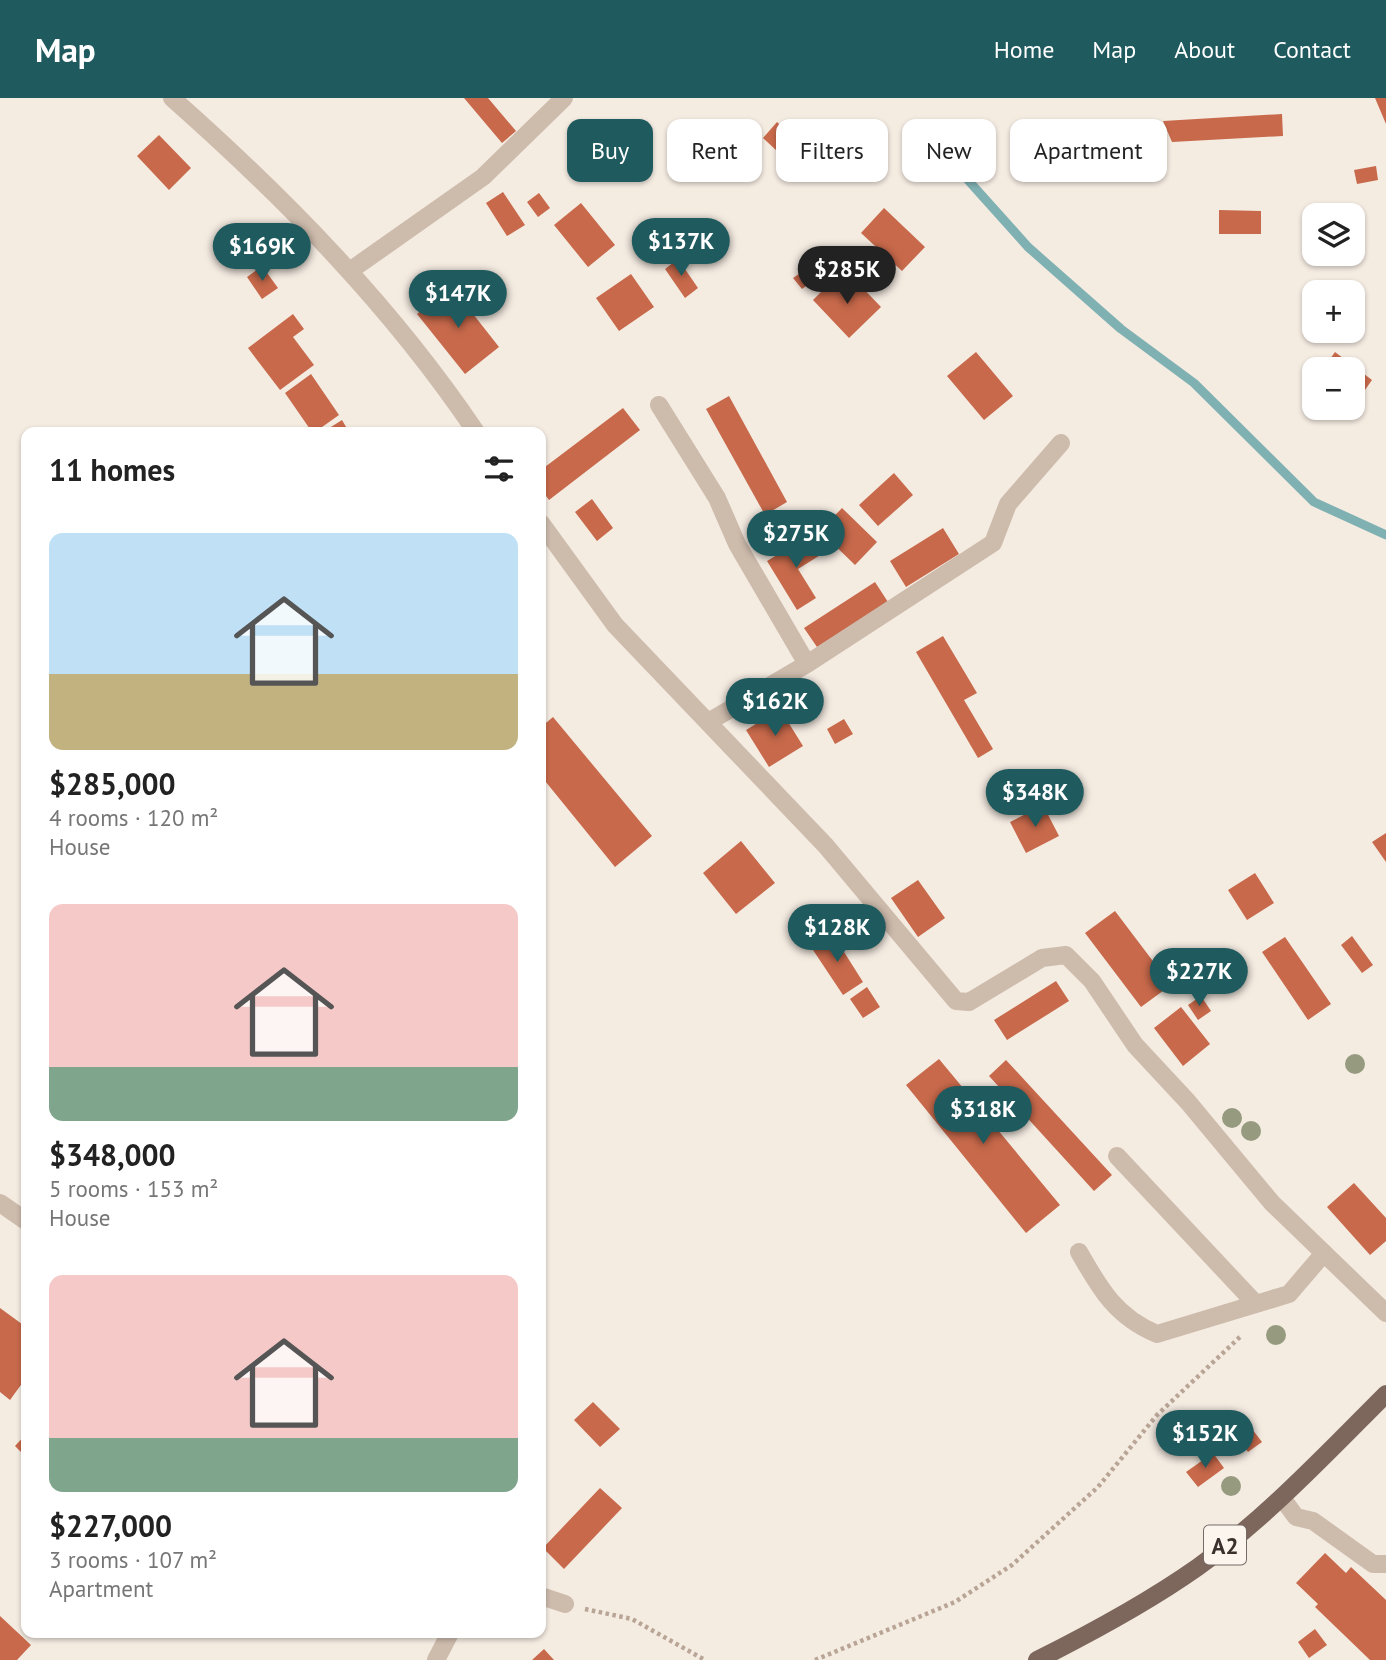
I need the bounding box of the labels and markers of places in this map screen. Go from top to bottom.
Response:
pin: $137K [632,218,730,278]
pin: $169K [213,223,311,283]
pin: $285K [798,246,896,306]
pin: $147K [409,271,507,330]
pin: $275K [747,510,845,570]
pin: $162K [726,678,824,738]
pin: $348K [986,770,1084,829]
pin: $128K [788,904,886,964]
pin: $227K [1150,948,1248,1008]
pin: $318K [934,1086,1032,1146]
pin: $152K [1156,1410,1254,1470]

